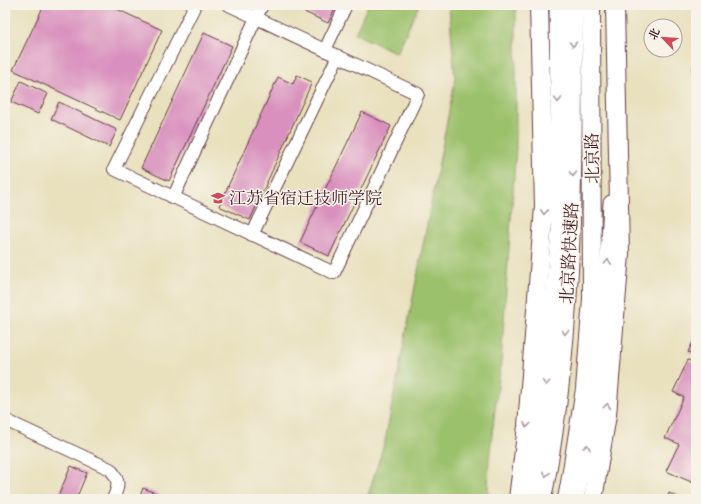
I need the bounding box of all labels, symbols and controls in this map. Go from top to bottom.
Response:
north arrow [643,18,683,58]
text: 北 [646,26,664,42]
one-way arrow [569,41,577,47]
one-way arrow [554,97,562,103]
street label: 北京路 [582,132,604,184]
one-way arrow [569,171,577,177]
place label: 江苏省宿迁技师学院 [229,188,382,210]
school or university icon: 江苏省宿迁技师学院 [210,190,226,206]
street label: 北京路快速路 [556,202,584,305]
one-way arrow [539,209,548,215]
one-way arrow [604,259,613,266]
one-way arrow [560,329,569,335]
one-way arrow [541,380,550,386]
one-way arrow [603,403,612,409]
one-way arrow [522,422,531,428]
one-way arrow [582,444,591,450]
one-way arrow [543,471,551,478]

